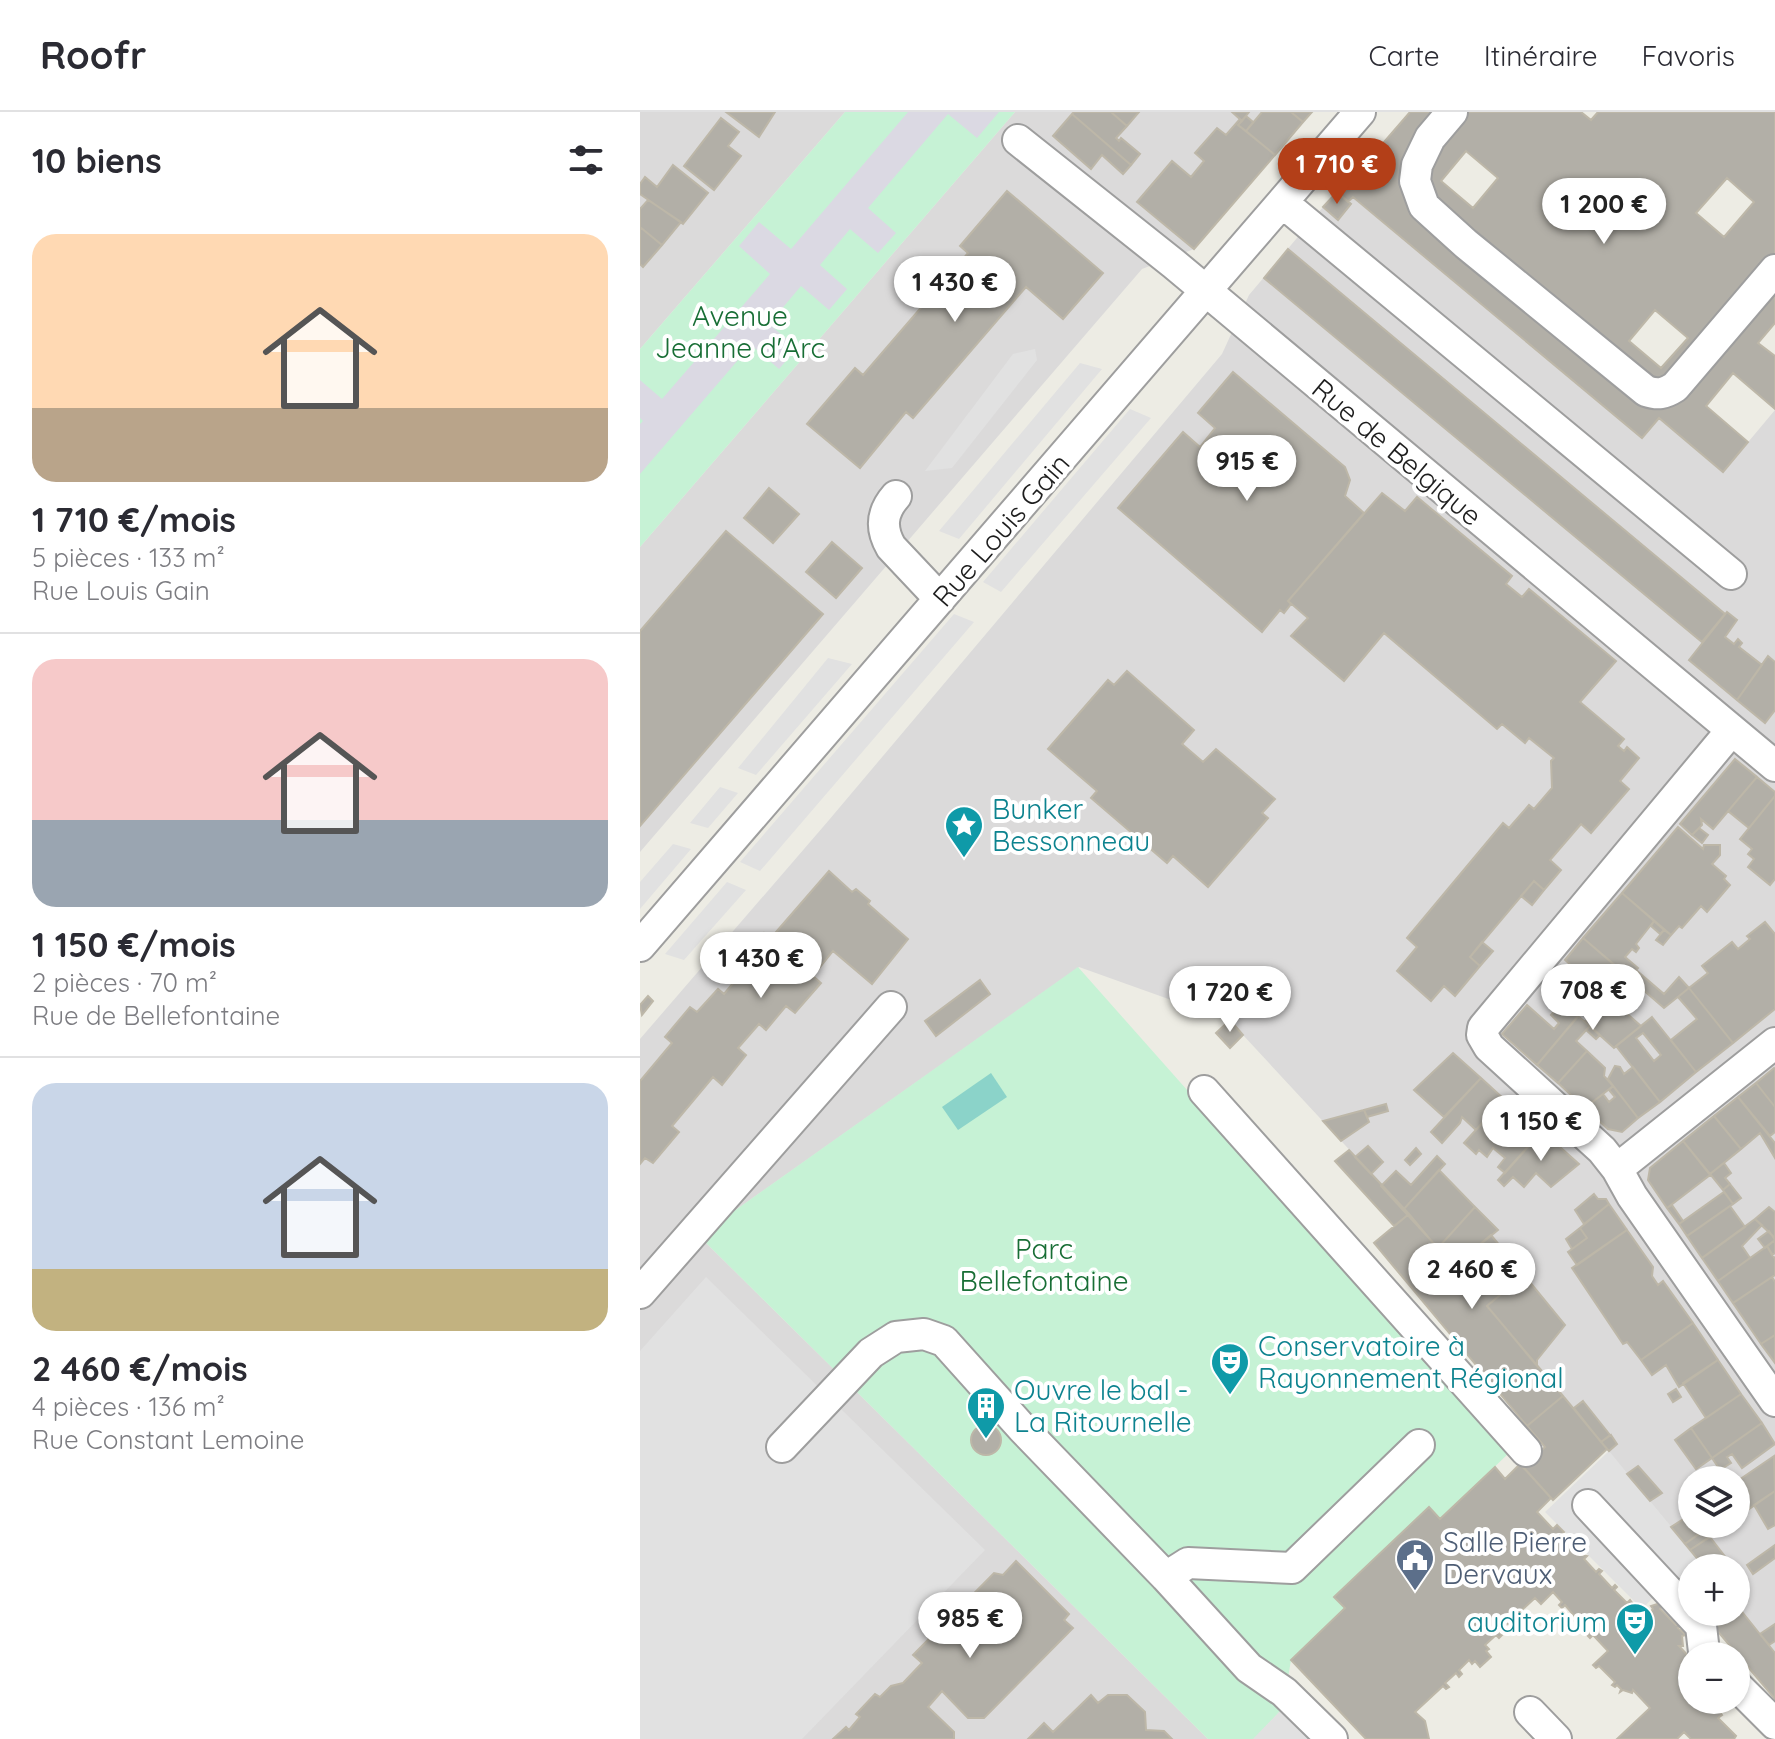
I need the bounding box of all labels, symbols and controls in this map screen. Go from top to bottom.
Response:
text: Roofr [40,31,146,79]
text: Carte [1368,38,1440,73]
text: Itinéraire [1484,38,1598,73]
text: Favoris [1642,38,1735,73]
icon: filters [564,138,608,182]
pin: 1 710 € [1263,138,1411,206]
text: 10 biens [32,139,162,182]
text: 1 710 € [1296,147,1378,180]
pin: 1 200 € [1530,178,1678,246]
text: 1 200 € [1560,187,1648,220]
pin: 1 430 € [881,256,1029,324]
text: 1 430 € [912,265,998,298]
icon: home [248,286,392,430]
park label: Avenue Jeanne d'Arc [655,298,825,365]
street label: Rue de Belgique [1305,370,1489,533]
pin: 915 € [1191,435,1303,503]
text: 915 € [1215,444,1279,477]
street label: Rue Louis Gain [925,446,1077,613]
text: 1 710 €/mois [32,498,236,541]
text: 5 pièces · 133 m² [32,541,225,574]
text: Rue Louis Gain [32,574,210,607]
icon: home [248,711,392,855]
place label: Bunker Bessonneau [992,791,1150,858]
place icon: Bunker Bessonneau [943,804,985,859]
text: 1 150 €/mois [32,923,236,966]
pin: 1 430 € [687,932,835,1000]
text: 1 430 € [718,941,804,974]
pin: 708 € [1537,964,1649,1032]
text: 2 pièces · 70 m² [32,966,217,999]
pin: 1 720 € [1156,966,1304,1034]
text: 708 € [1559,973,1627,1006]
text: 1 720 € [1187,975,1273,1008]
text: Rue de Bellefontaine [32,999,280,1032]
pin: 1 150 € [1467,1095,1615,1163]
text: 1 150 € [1500,1104,1582,1137]
icon: home [248,1135,392,1279]
park label: Parc Bellefontaine [959,1231,1129,1298]
pin: 2 460 € [1398,1243,1546,1311]
text: 2 460 € [1426,1252,1518,1285]
place label: Conservatoire à Rayonnement Régional [1258,1328,1564,1395]
theatre icon: Conservatoire à Rayonnement Régional [1209,1341,1251,1396]
text: 2 460 €/mois [32,1347,248,1390]
place label: Ouvre le bal - La Ritournelle [1014,1372,1192,1439]
building icon: Ouvre le bal - La Ritournelle [965,1385,1007,1440]
text: 4 pièces · 136 m² [32,1390,225,1423]
text: Rue Constant Lemoine [32,1423,304,1456]
map controls [1678,1466,1750,1714]
button: layers [1678,1466,1750,1538]
place label: Salle Pierre Dervaux [1443,1524,1587,1591]
public building icon: Salle Pierre Dervaux [1394,1537,1436,1592]
button: + [1678,1554,1750,1626]
pin: 985 € [914,1592,1026,1660]
text: 985 € [936,1601,1004,1634]
theatre icon: auditorium [1614,1601,1656,1656]
place label: auditorium [1467,1604,1607,1639]
button: − [1678,1642,1750,1714]

